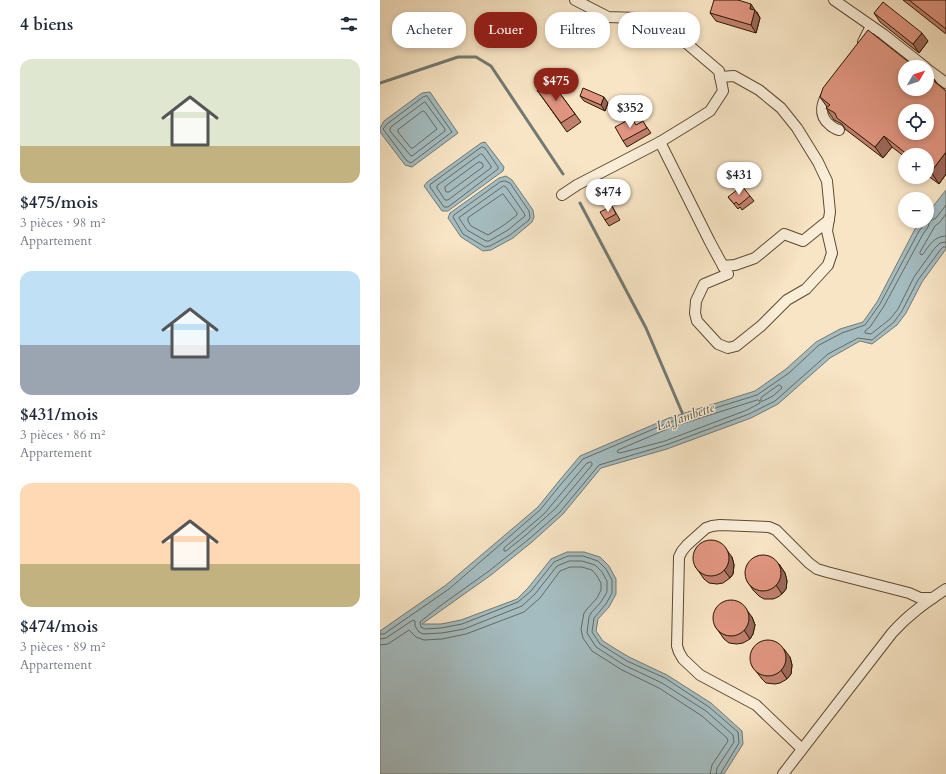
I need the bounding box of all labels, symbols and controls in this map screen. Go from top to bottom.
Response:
chip: Acheter [392,12,466,48]
chip: Louer [474,12,537,48]
chip: Filtres [545,12,610,48]
chip: Nouveau [618,12,700,48]
text: 4 biens [20,13,73,36]
icon: filters [338,13,360,35]
north arrow [898,60,934,96]
map controls [898,60,934,228]
pin: $475 [532,68,580,102]
text: $475 [543,72,569,90]
icon: home [154,85,226,157]
pin: $352 [606,95,654,129]
text: $352 [617,99,643,117]
button: locate [898,104,934,140]
button: + [898,148,934,184]
pin: $431 [715,162,763,196]
text: $431 [726,166,752,184]
pin: $474 [584,179,632,213]
text: $474 [595,183,621,201]
text: $475/mois [20,191,98,214]
button: − [898,192,934,228]
text: 3 pièces · 98 m² [20,214,105,232]
text: Appartement [20,232,92,250]
icon: home [154,297,226,369]
water label: La Jambette [654,398,718,435]
text: $431/mois [20,403,98,426]
text: 3 pièces · 86 m² [20,426,105,444]
text: Appartement [20,444,92,462]
icon: home [154,509,226,581]
text: $474/mois [20,615,98,638]
text: 3 pièces · 89 m² [20,638,105,656]
text: Appartement [20,656,92,674]

